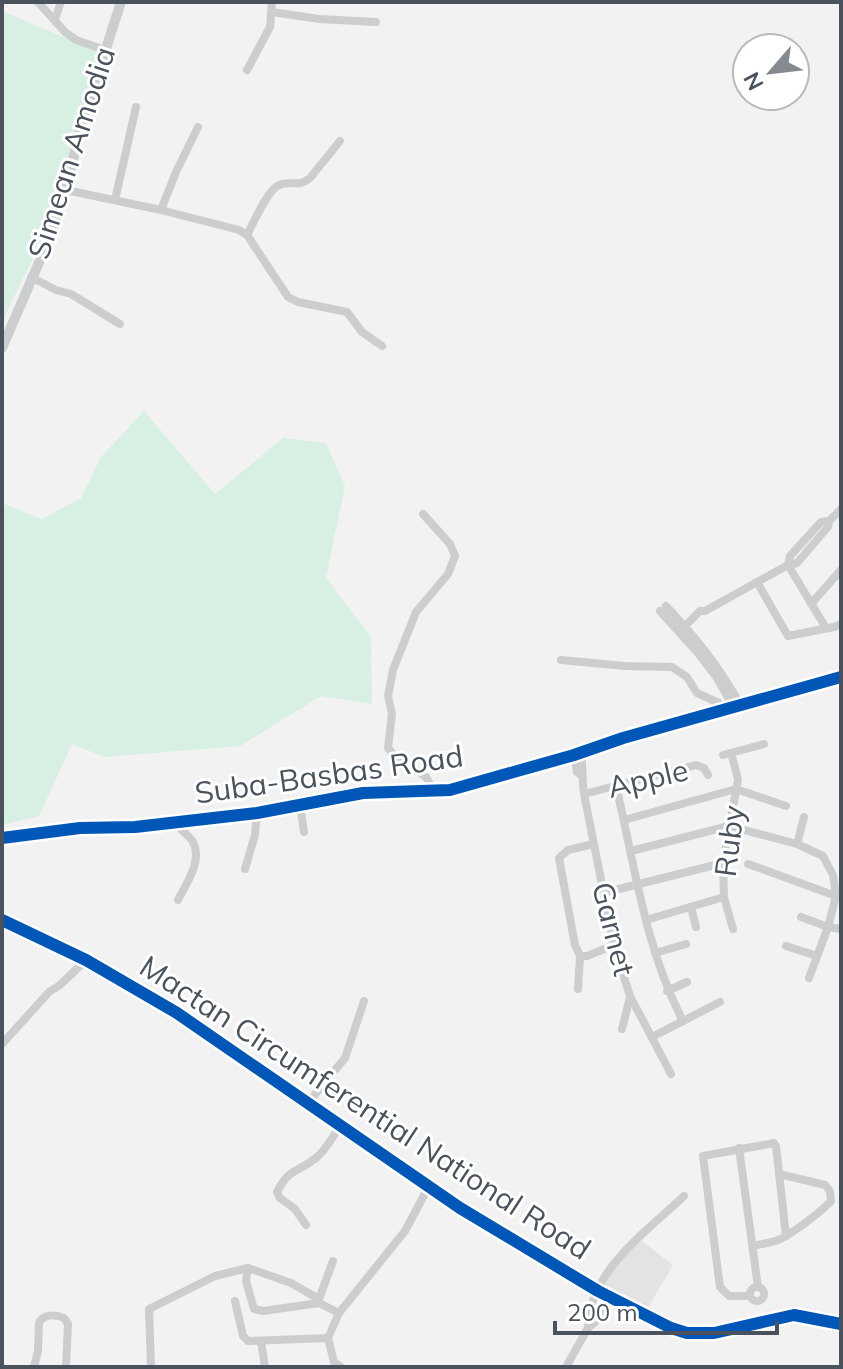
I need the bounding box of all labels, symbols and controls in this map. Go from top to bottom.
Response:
north arrow [731,32,811,112]
street label: Simean Amodia [19,42,123,263]
text: N [737,67,770,95]
street label: Suba-Basbas Road [192,736,465,812]
street label: Apple [604,750,692,806]
street label: Ruby [706,803,752,879]
street label: Garnet [584,878,644,980]
street label: Mactan Circumferential National Road [133,947,598,1267]
scale bar [555,1285,777,1335]
text: 200 m [567,1297,638,1327]

